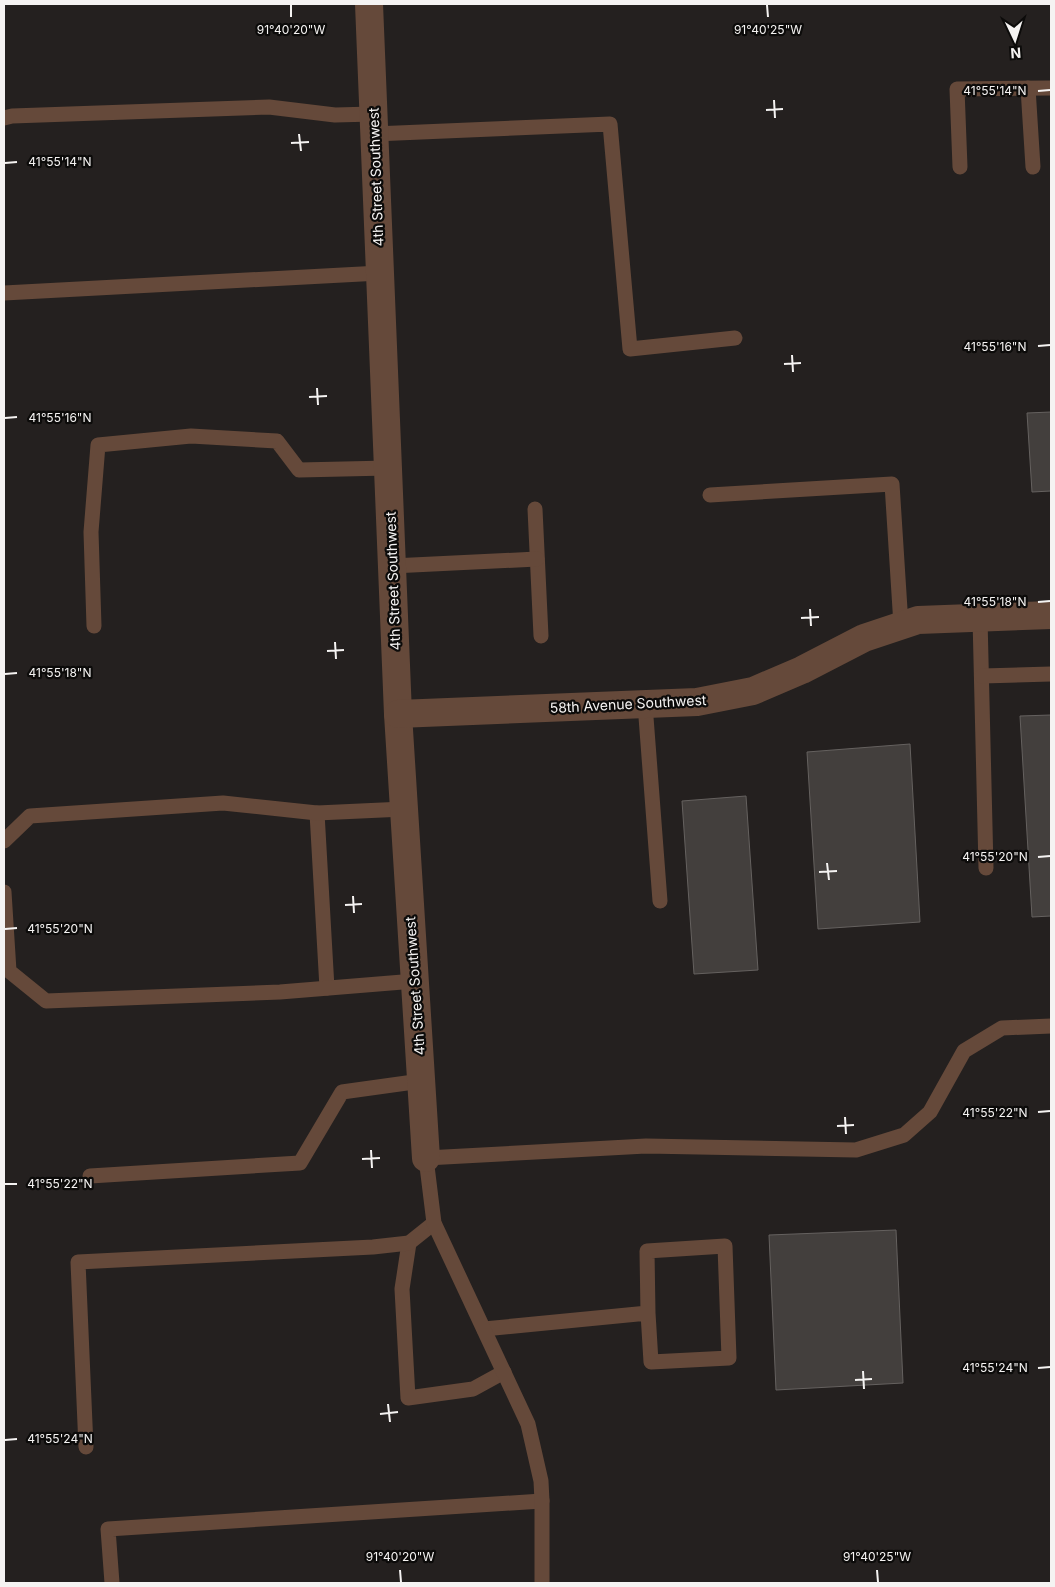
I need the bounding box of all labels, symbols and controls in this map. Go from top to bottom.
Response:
north arrow [990,15,1040,65]
text: 91°40'20"W [257,22,325,37]
text: 91°40'25"W [734,22,802,37]
text: N [1010,45,1022,62]
text: 41°55'14"N [963,83,1027,98]
street label: 4th Street Southwest [365,107,386,247]
text: 41°55'14"N [28,154,92,169]
text: 41°55'16"N [963,339,1027,354]
text: 41°55'16"N [28,410,92,425]
street label: 4th Street Southwest [382,511,403,651]
text: 41°55'18"N [964,594,1027,609]
text: 41°55'18"N [29,665,92,680]
street label: 58th Avenue Southwest [549,691,707,716]
text: 41°55'20"N [962,849,1028,864]
street label: 4th Street Southwest [401,916,428,1056]
text: 41°55'20"N [27,921,93,936]
text: 41°55'22"N [962,1105,1028,1120]
text: 41°55'22"N [27,1176,93,1191]
text: 41°55'24"N [962,1360,1028,1375]
text: 41°55'24"N [27,1431,93,1446]
text: 91°40'20"W [366,1549,434,1564]
text: 91°40'25"W [843,1549,911,1564]

